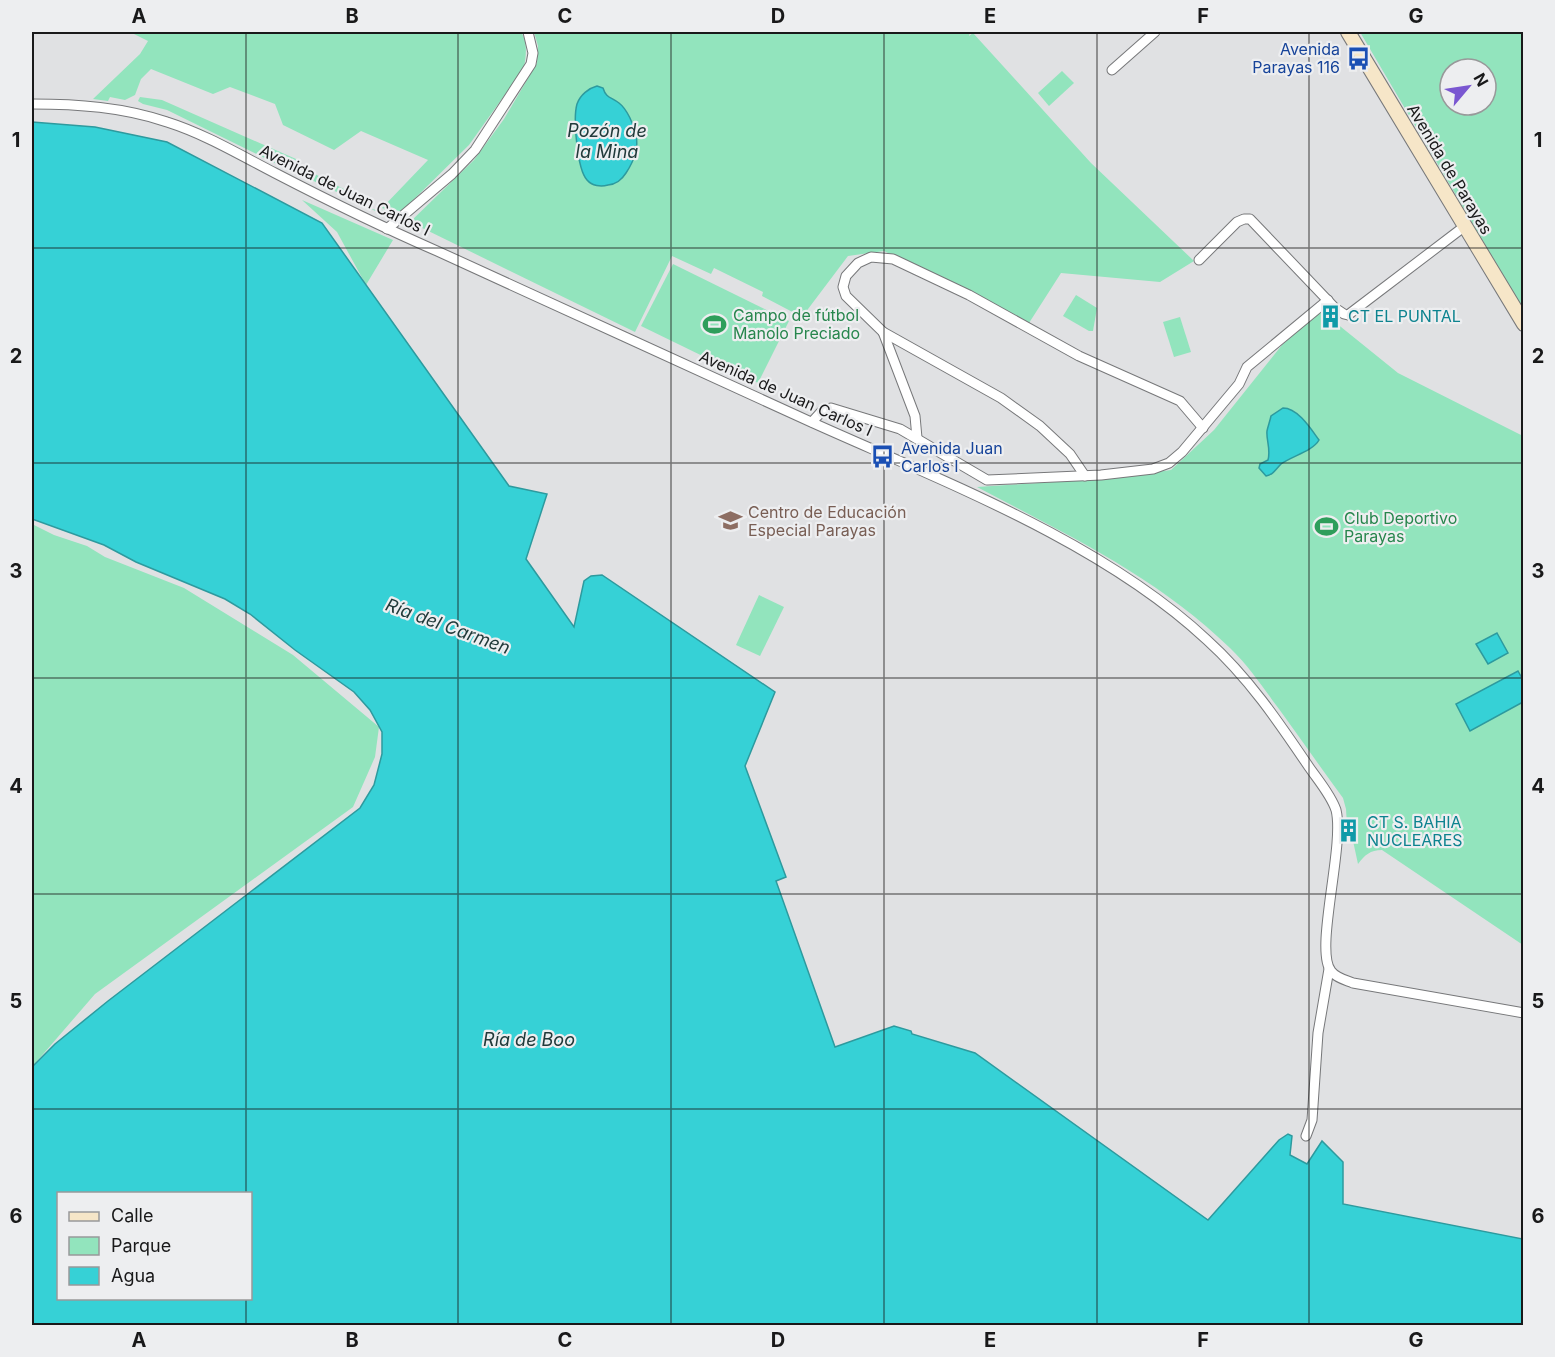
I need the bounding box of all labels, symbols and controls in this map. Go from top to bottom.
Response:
text: A [132,4,147,28]
text: B [345,4,359,28]
text: C [558,4,572,28]
text: D [771,4,785,28]
text: E [984,4,996,28]
text: F [1197,4,1209,28]
text: G [1408,4,1424,28]
place label: Avenida Parayas 116 [1252,39,1340,77]
bus stop icon: Avenida Parayas 116 [1345,45,1371,71]
north arrow [1438,57,1498,117]
text: N [1469,70,1493,90]
street label: Avenida de Parayas [1403,100,1497,238]
water label: Pozón de la Mina [567,120,647,162]
text: 1 [12,128,20,152]
text: 1 [1534,128,1542,152]
street label: Avenida de Juan Carlos I [256,140,434,240]
building icon: CT EL PUNTAL [1317,303,1343,329]
place label: Campo de fútbol Manolo Preciado [733,305,860,343]
place label: CT EL PUNTAL [1348,306,1461,326]
sports icon: Campo de fútbol Manolo Preciado [702,311,728,337]
text: 2 [10,344,22,368]
text: 2 [1532,344,1544,368]
street label: Avenida de Juan Carlos I [696,346,876,440]
place label: Avenida Juan Carlos I [901,438,1003,476]
bus stop icon: Avenida Juan Carlos I [870,444,896,470]
place label: Centro de Educación Especial Parayas [748,502,906,540]
school or university icon: Centro de Educación Especial Parayas [717,508,743,534]
place label: Club Deportivo Parayas [1344,508,1457,546]
sports icon: Club Deportivo Parayas [1313,514,1339,540]
text: 3 [10,559,22,583]
text: 3 [1532,559,1544,583]
water label: Ría del Carmen [383,594,513,658]
text: 4 [9,774,23,798]
text: 4 [1531,774,1545,798]
place label: CT S. BAHIA NUCLEARES [1367,812,1463,850]
building icon: CT S. BAHIA NUCLEARES [1336,818,1362,844]
text: 5 [10,989,22,1013]
text: 5 [1532,989,1544,1013]
water label: Ría de Boo [483,1029,575,1050]
legend [57,1192,252,1300]
text: 6 [10,1204,23,1228]
text: 6 [1532,1204,1545,1228]
text: Calle [111,1205,153,1226]
text: Parque [111,1235,171,1256]
text: Agua [111,1265,155,1286]
text: A [132,1328,147,1352]
text: B [345,1328,359,1352]
text: C [558,1328,572,1352]
text: D [771,1328,785,1352]
text: E [984,1328,996,1352]
text: F [1197,1328,1209,1352]
text: G [1408,1328,1424,1352]

